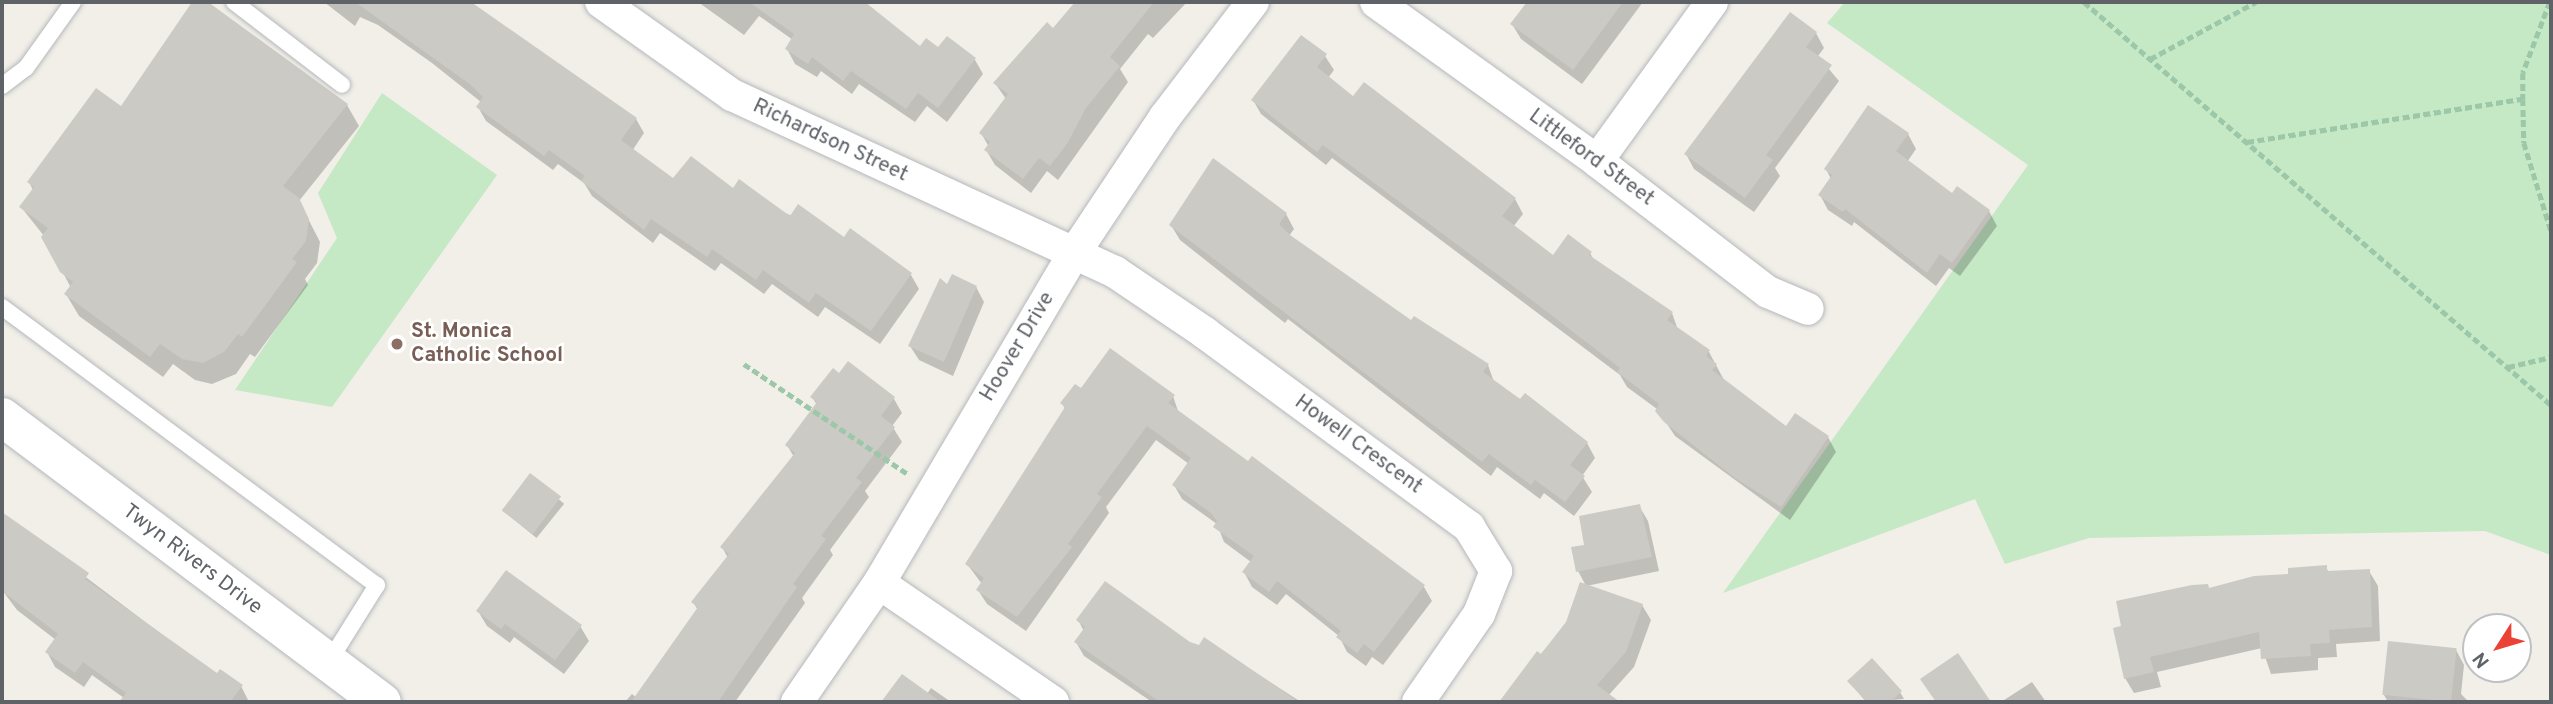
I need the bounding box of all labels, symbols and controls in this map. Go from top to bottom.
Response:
street label: Richardson Street [748,94,912,188]
street label: Littleford Street [1523,104,1659,212]
street label: Hoover Drive [975,288,1061,406]
place label: St. Monica Catholic School [411,319,563,369]
marker: St. Monica Catholic School [389,336,405,352]
street label: Howell Crescent [1289,390,1427,500]
street label: Twyn Rivers Drive [117,499,267,621]
north arrow [2462,613,2532,683]
text: N [2468,647,2496,672]

